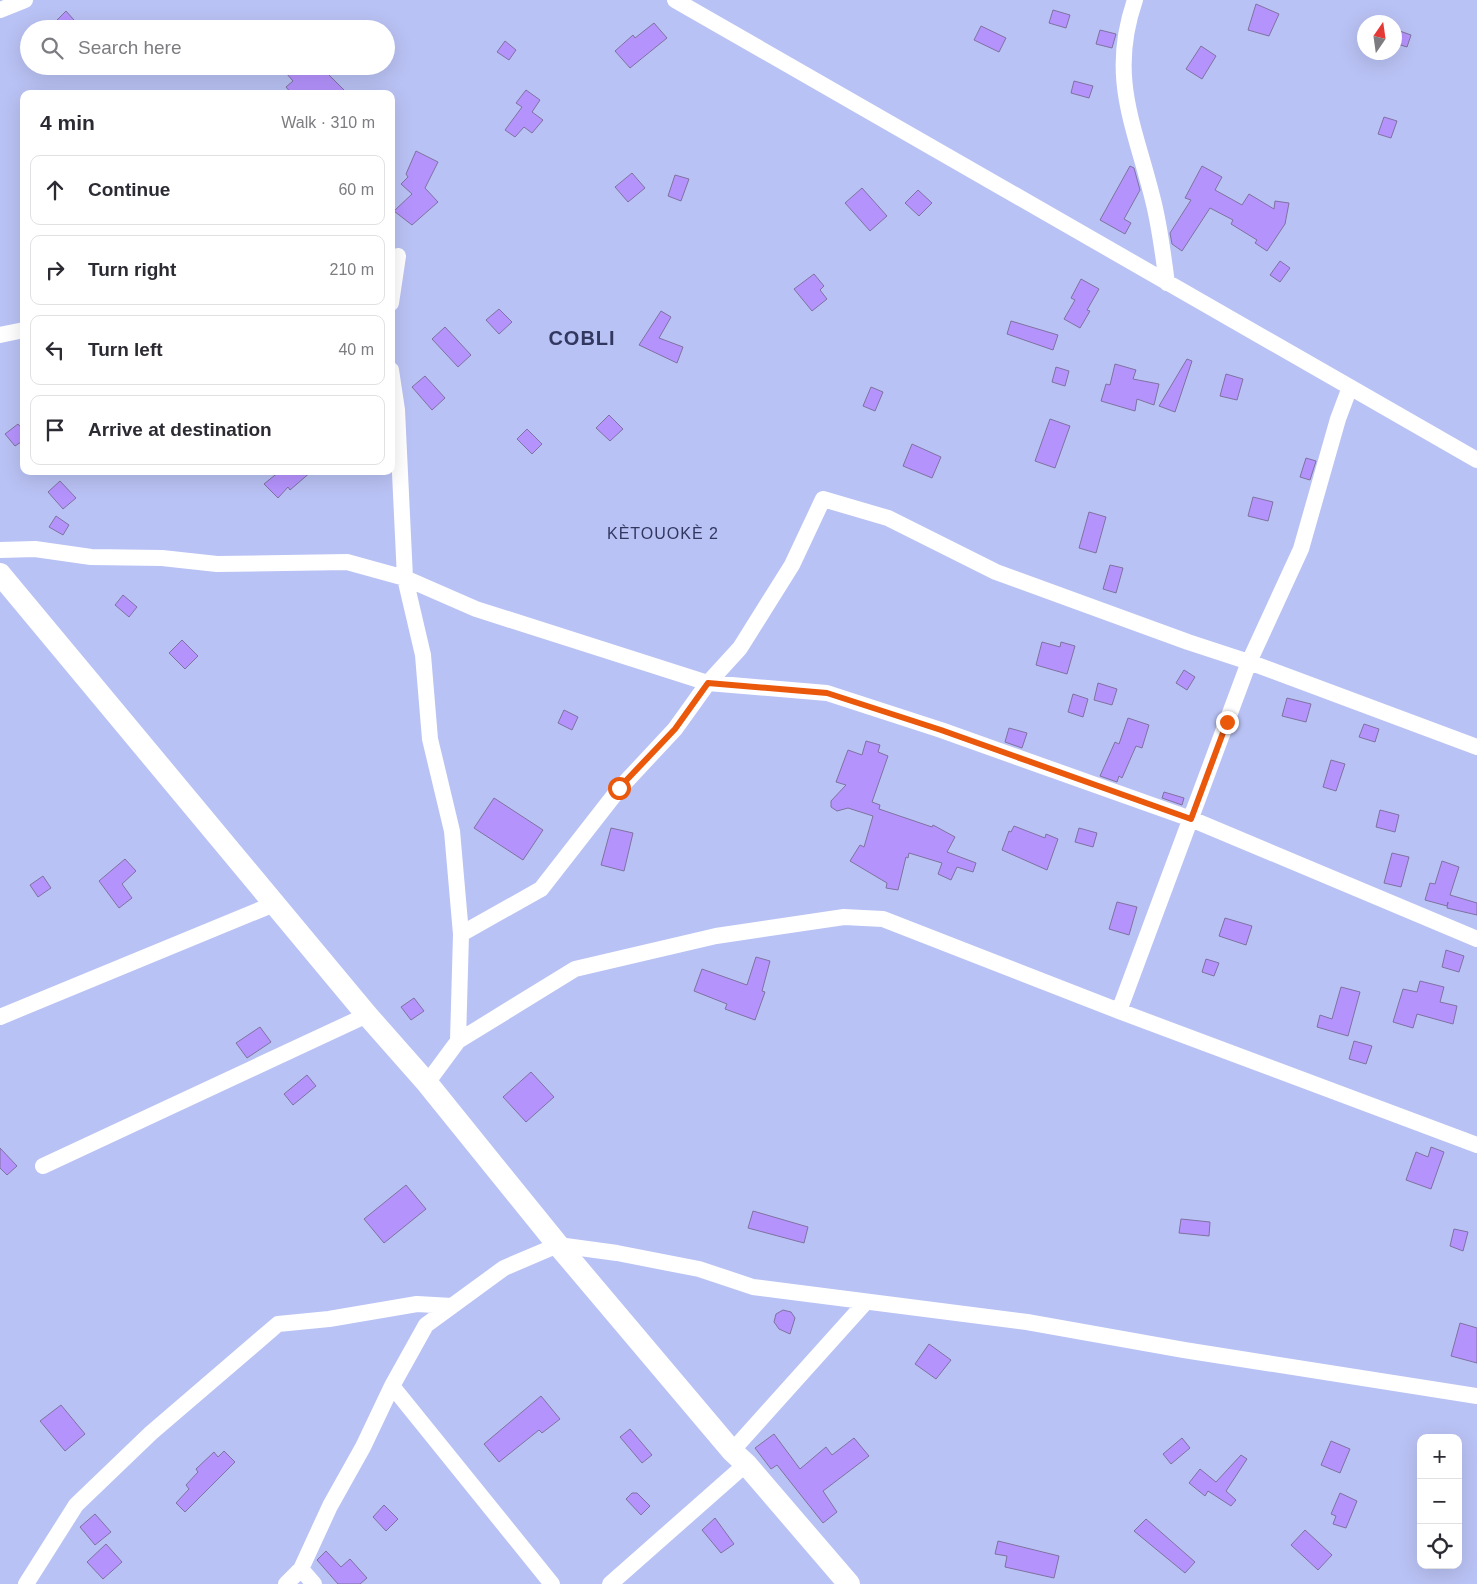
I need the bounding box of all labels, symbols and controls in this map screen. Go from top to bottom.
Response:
north arrow [1357,15,1402,60]
search box [20,20,395,75]
icon: search [38,34,66,62]
text: Search here [78,37,182,58]
text: 4 min [40,111,95,134]
text: Walk · 310 m [281,114,375,131]
icon: ahead [41,176,69,204]
text: Continue [88,179,170,200]
text: 60 m [338,181,374,198]
icon: right [41,256,69,284]
text: Turn right [88,259,176,280]
text: 210 m [330,261,374,278]
district label: COBLI [548,327,616,349]
icon: left [41,336,69,364]
text: Turn left [88,339,163,360]
text: 40 m [338,341,374,358]
icon: arrive [41,416,69,444]
text: Arrive at destination [88,419,272,440]
district label: KÈTOUOKÈ 2 [607,524,719,542]
route end [1216,711,1239,734]
route start [608,777,631,800]
map controls [1417,1434,1462,1569]
button: + [1417,1434,1462,1479]
button: − [1417,1479,1462,1524]
button: locate [1417,1524,1462,1569]

